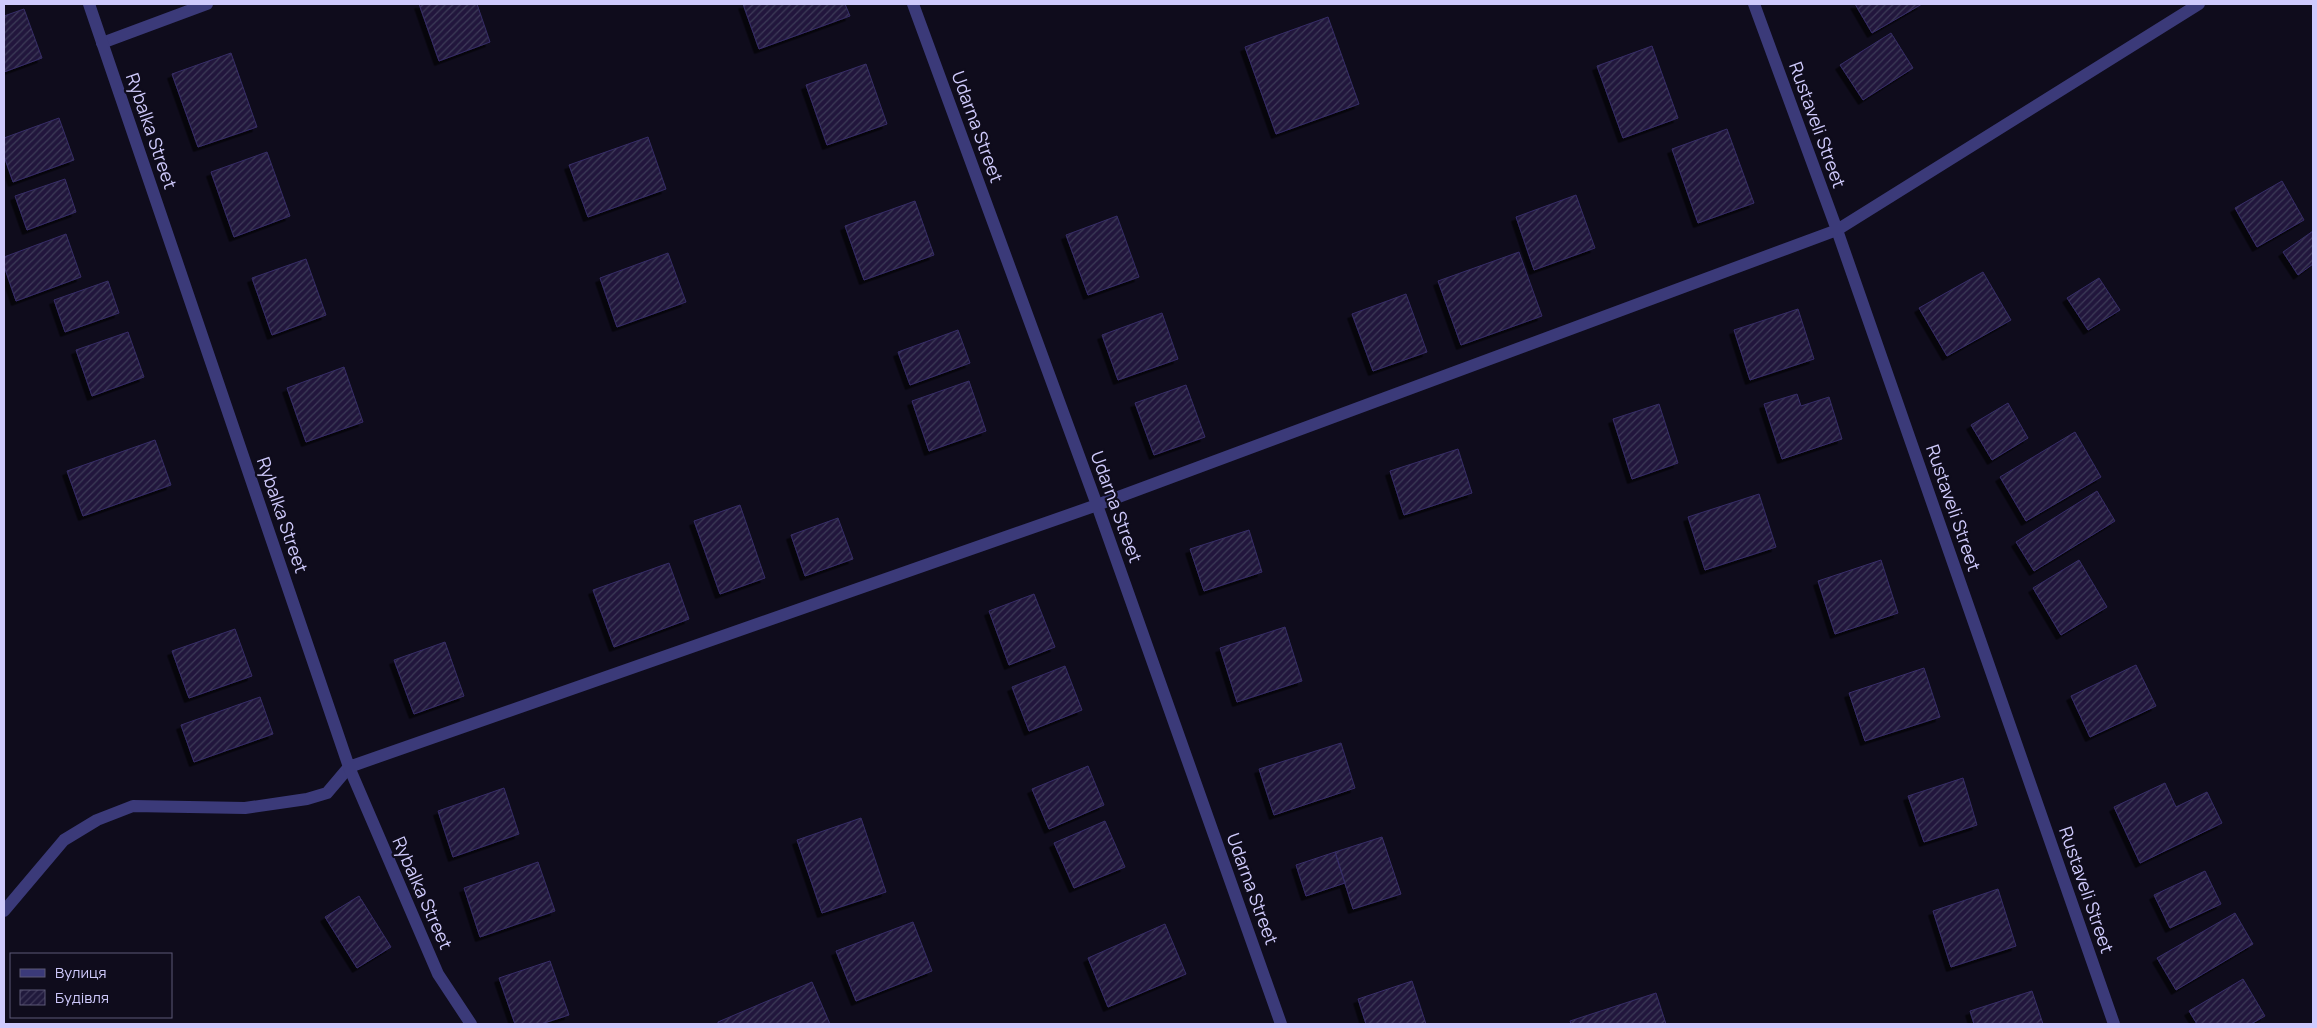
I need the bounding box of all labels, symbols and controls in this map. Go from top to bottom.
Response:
street label: Rustaveli Street [1784,58,1852,191]
street label: Udarna Street [947,68,1009,186]
street label: Rybalka Street [121,70,183,192]
street label: Rustaveli Street [1921,441,1987,574]
street label: Udarna Street [1086,448,1148,566]
street label: Rybalka Street [252,454,314,576]
street label: Rustaveli Street [2054,823,2120,956]
street label: Udarna Street [1222,830,1284,948]
street label: Rybalka Street [387,832,459,953]
legend [10,953,172,1018]
text: Вулиця [55,962,107,983]
text: Будівля [55,987,109,1008]

